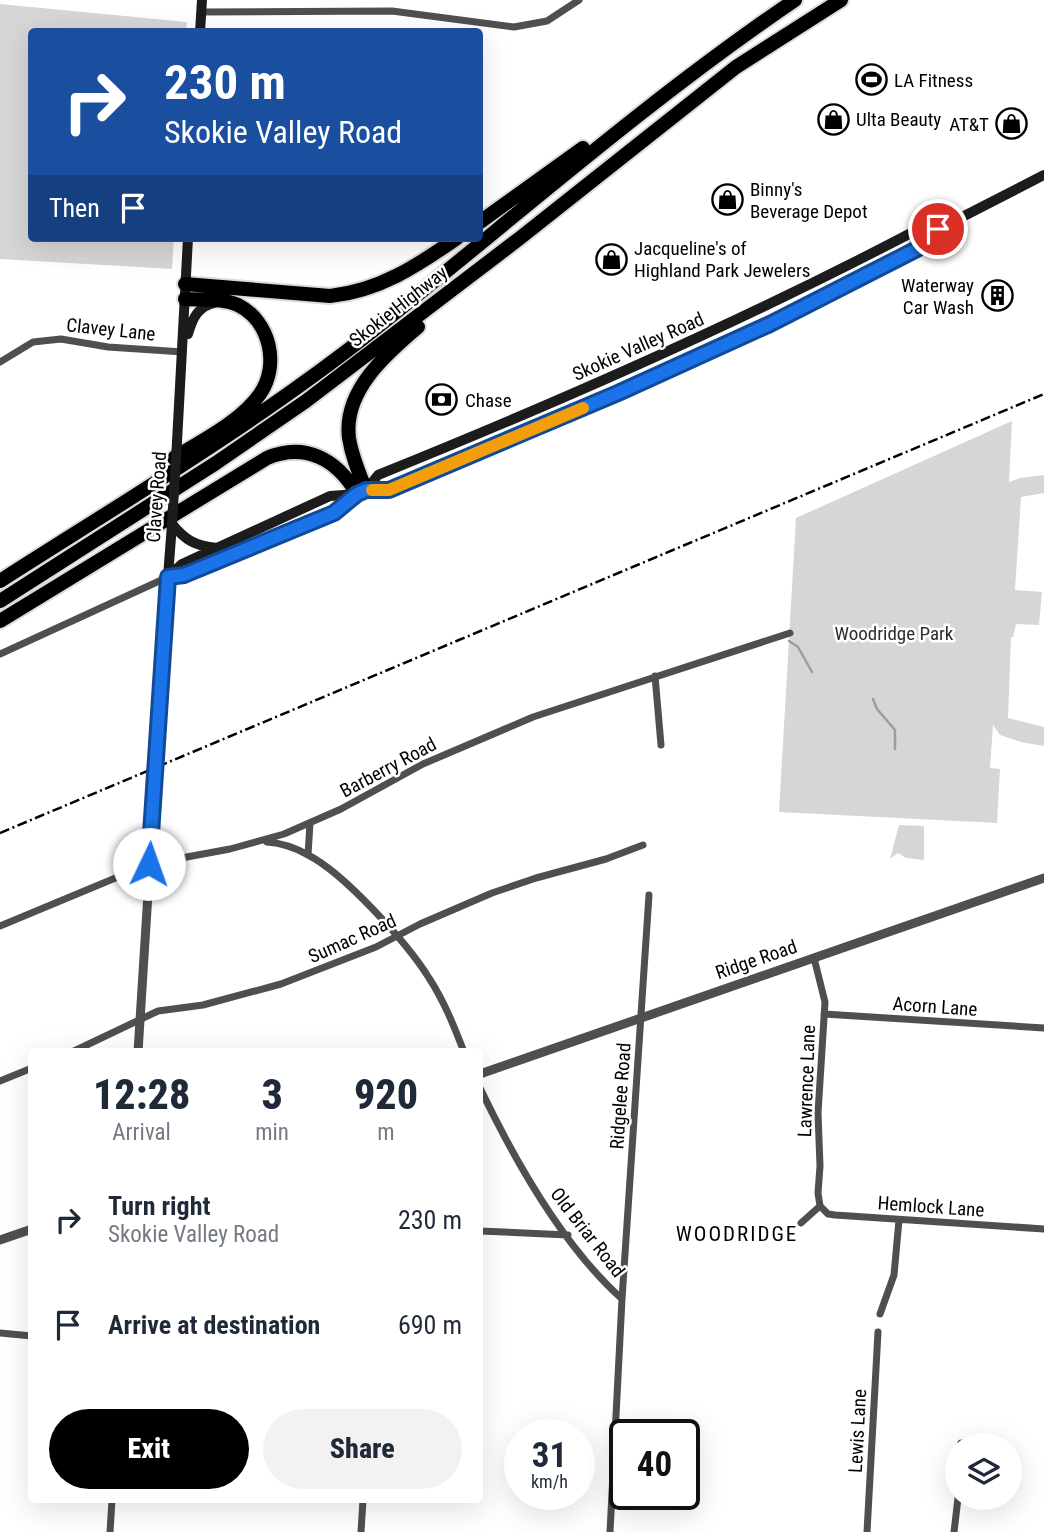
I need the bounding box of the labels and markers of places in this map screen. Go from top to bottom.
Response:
sports icon: LA Fitness [854,63,888,97]
place label: LA Fitness [894,69,973,92]
shop icon: Ulta Beauty [816,102,850,136]
shop icon: AT&T [995,107,1029,141]
place label: Ulta Beauty [856,108,941,131]
place label: AT&T [949,113,989,136]
place label: Binny's Beverage Depot [750,178,868,223]
shop icon: Binny's Beverage Depot [710,183,744,217]
pin [908,199,968,259]
place label: Jacqueline's of Highland Park Jewelers [634,237,810,282]
shop icon: Jacqueline's of Highland Park Jewelers [594,242,628,276]
place label: Waterway Car Wash [901,274,974,319]
building icon: Waterway Car Wash [980,279,1014,313]
bank icon: Chase [425,383,459,417]
place label: Chase [465,389,512,412]

